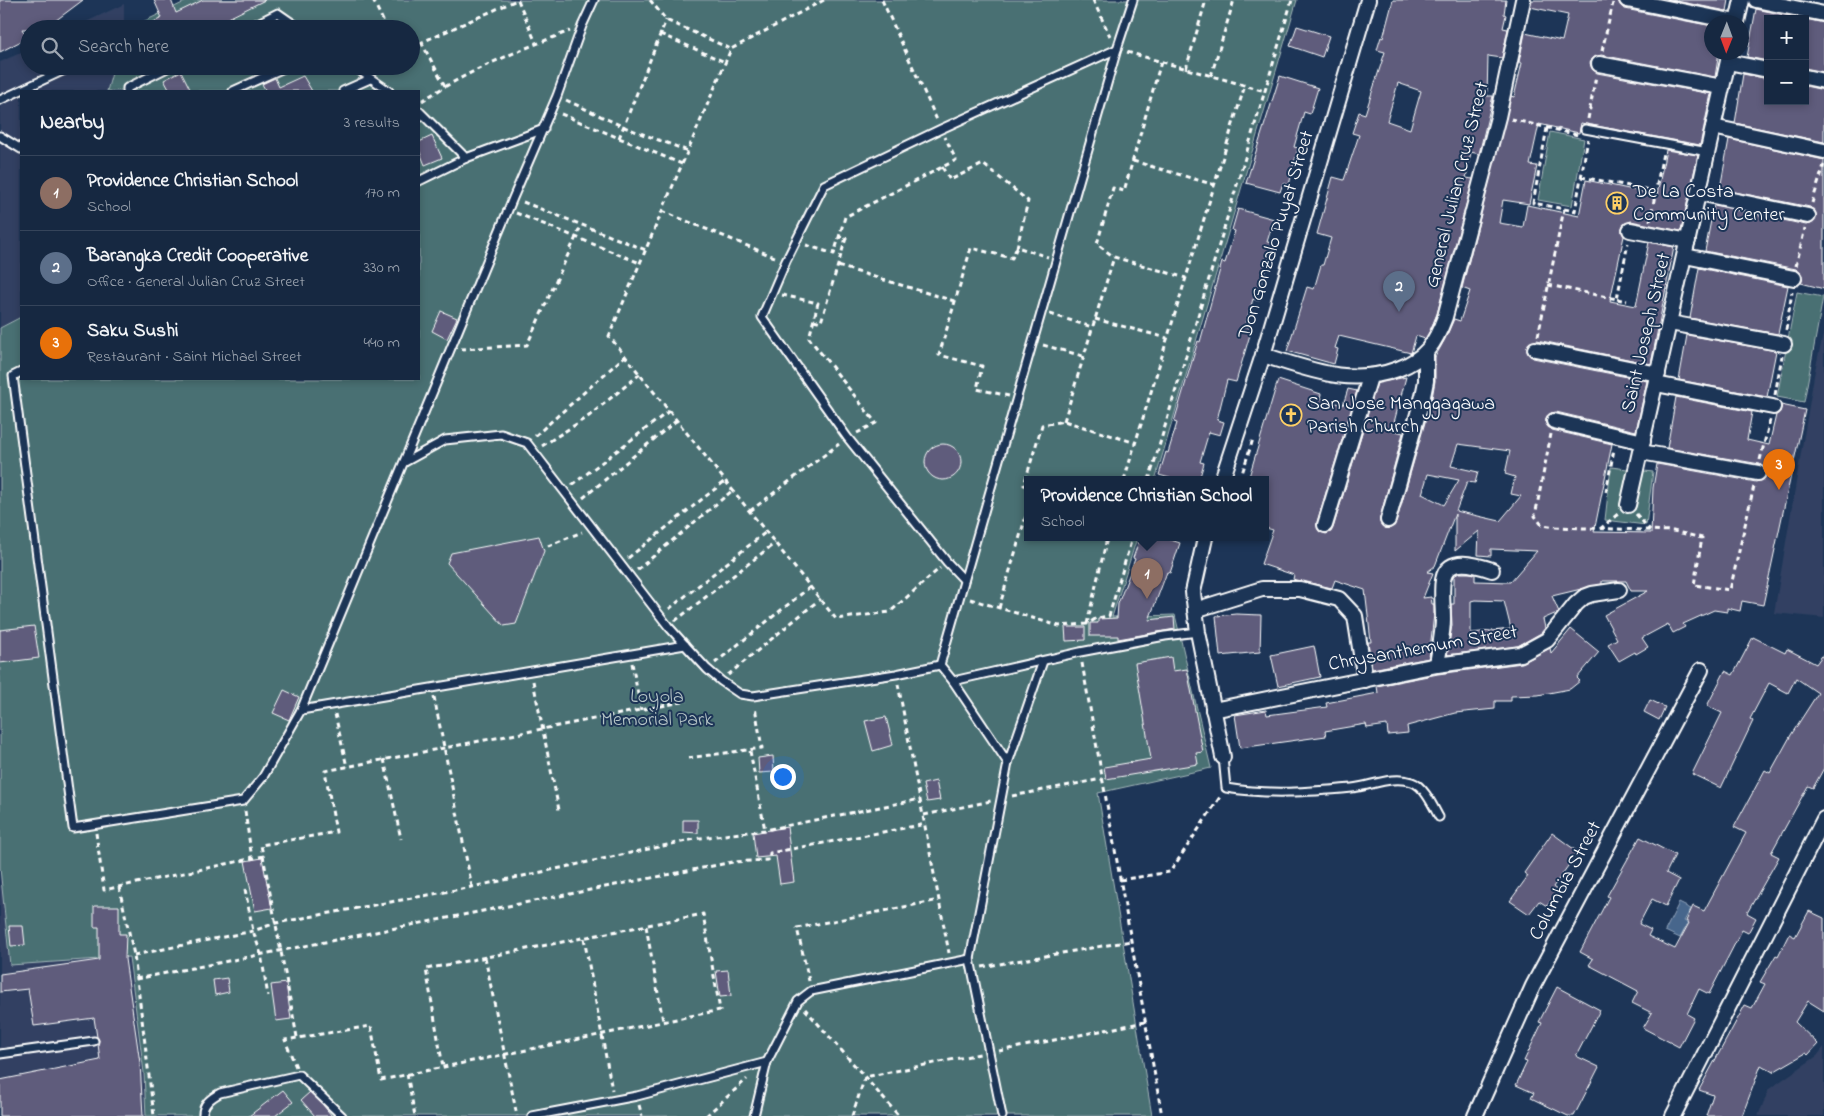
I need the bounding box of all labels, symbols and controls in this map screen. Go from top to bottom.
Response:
north arrow [1704,15,1749,60]
map controls [1764,15,1809,105]
button: + [1764,15,1809,60]
search box [20,20,420,75]
icon: search [38,34,66,62]
text: Search here [78,34,169,61]
button: − [1764,60,1809,105]
street label: General Julian Cruz Street [1418,78,1498,291]
text: Nearby [40,108,104,138]
text: 3 results [344,111,400,135]
street label: Don Gonzalo Puyat Street [1231,127,1323,344]
text: Providence Christian School [87,168,298,195]
place label: De La Costa Community Center [1632,178,1786,230]
text: 1 [53,181,59,205]
text: 170 m [365,181,400,205]
building icon: De La Costa Community Center [1605,191,1629,215]
text: School [87,195,131,219]
text: Barangka Credit Cooperative [87,243,308,270]
street label: Saint Joseph Street [1615,250,1680,416]
text: 2 [52,256,60,280]
text: 330 m [363,256,400,280]
text: Office · General Julian Cruz Street [87,270,305,294]
pin: 2 [1383,271,1415,312]
text: Saku Sushi [87,318,178,345]
text: 3 [53,331,59,355]
text: 440 m [363,331,400,355]
text: Restaurant · Saint Michael Street [87,345,302,369]
place label: San Jose Manggagawa Parish Church [1307,390,1495,442]
church icon: San Jose Manggagawa Parish Church [1279,403,1303,427]
pin: 3 [1763,449,1795,490]
popup [1024,476,1269,541]
text: Providence Christian School [1041,483,1252,510]
text: School [1041,510,1085,534]
pin: 1 [1131,558,1163,599]
street label: Chrysanthemum Street [1326,618,1520,680]
park label: Loyola Memorial Park [601,683,713,735]
your location [770,764,796,790]
street label: Columbia Street [1522,816,1610,946]

